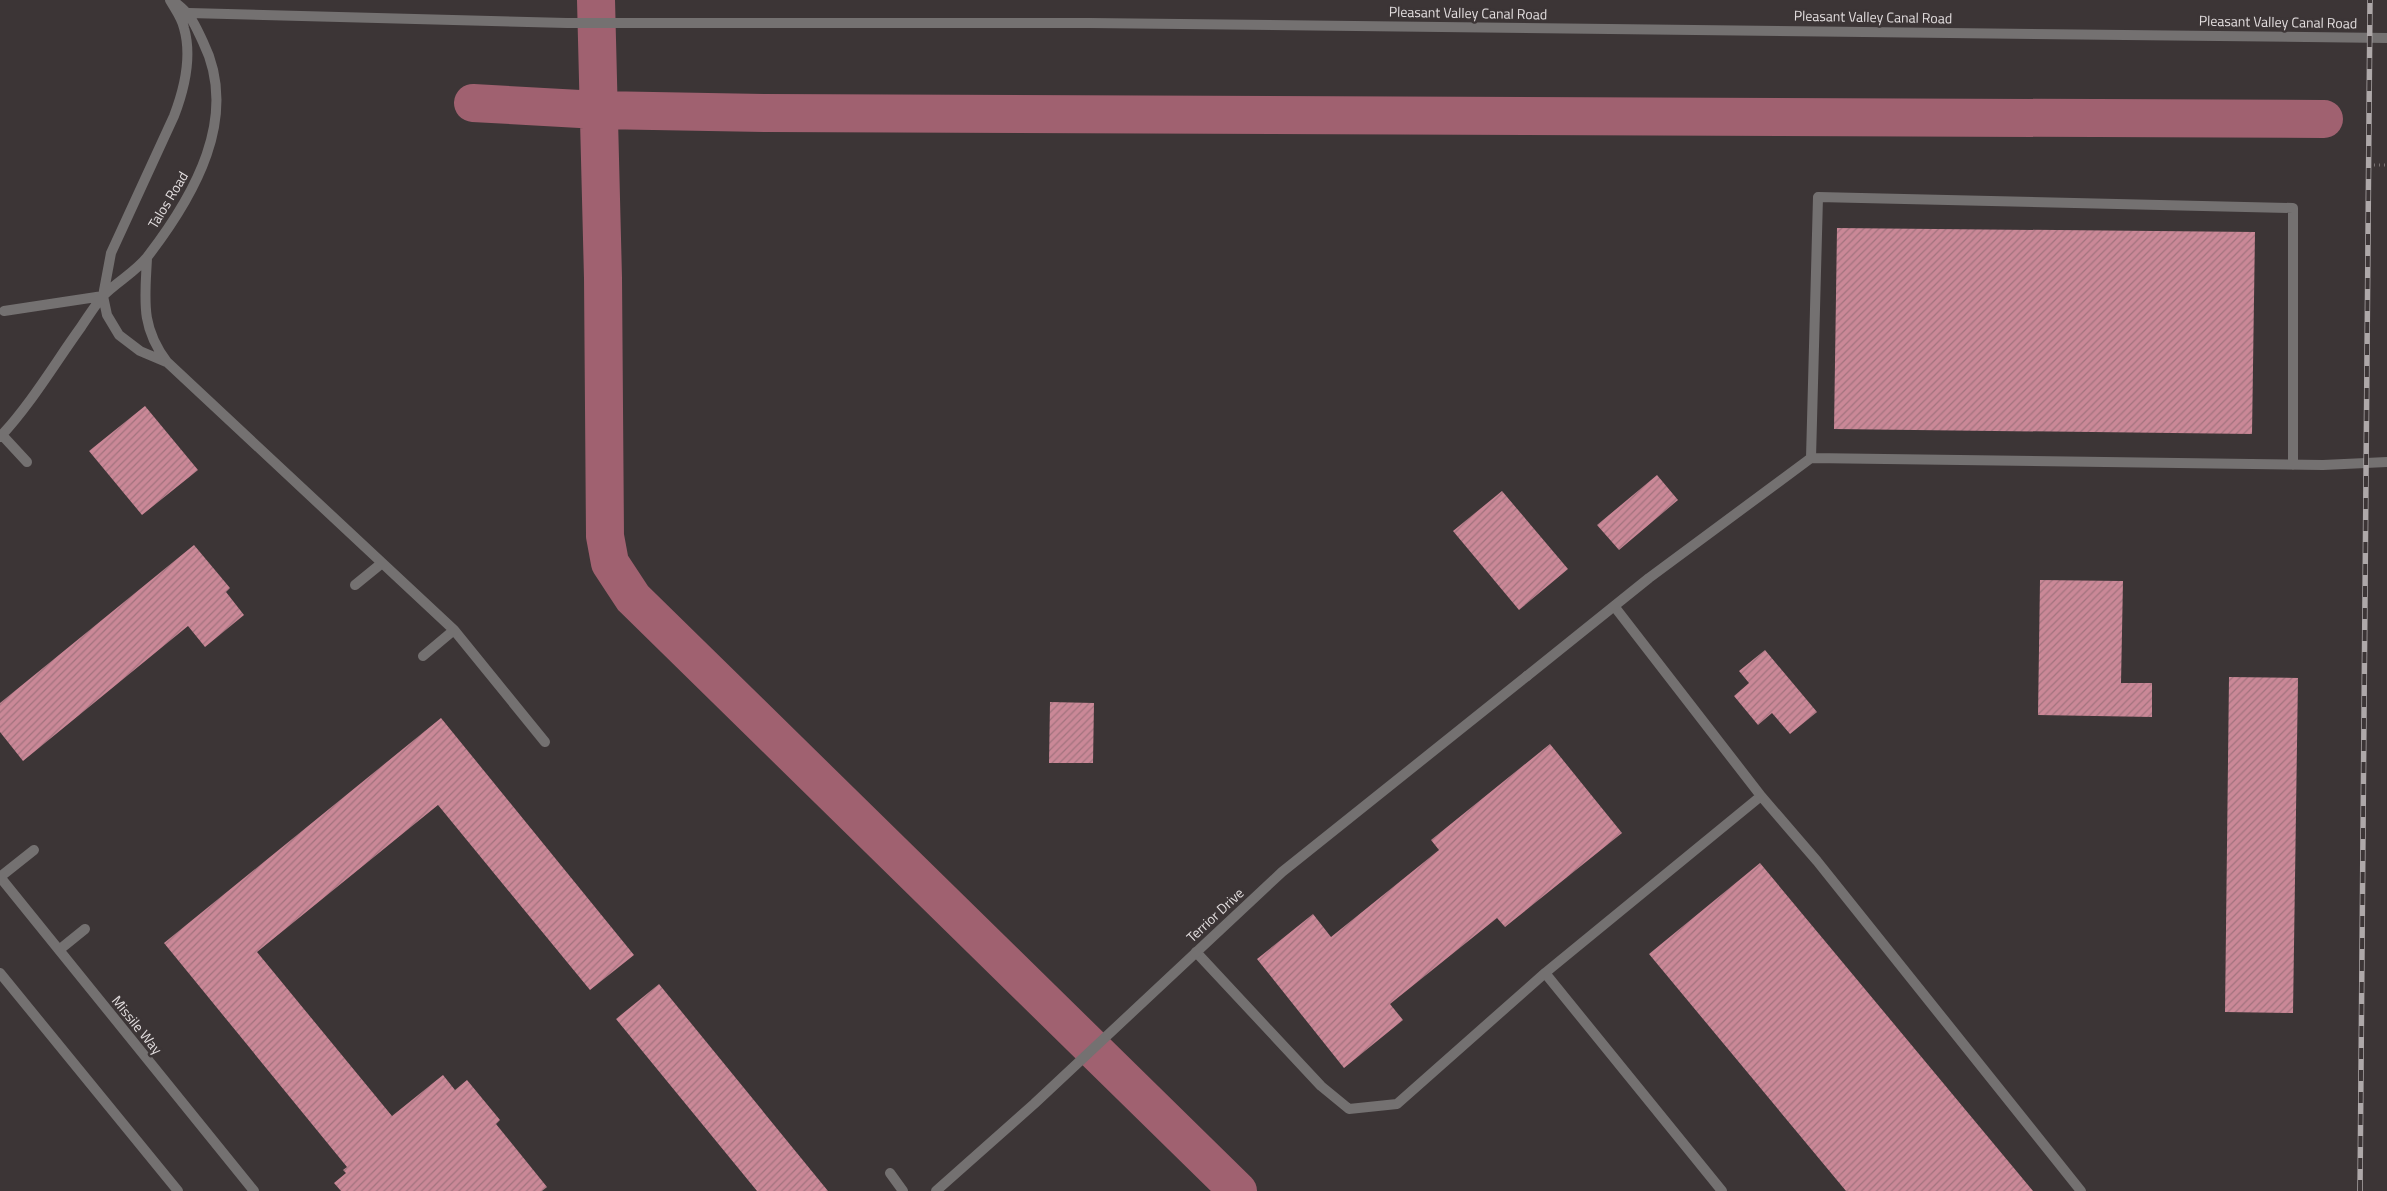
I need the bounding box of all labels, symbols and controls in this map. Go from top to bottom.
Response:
street label: Pleasant Valley Canal Road [1389,1,1547,24]
street label: Pleasant Valley Canal Road [1794,5,1952,28]
street label: Pleasant Valley Canal Road [2199,10,2357,33]
street label: Talos Road [142,167,193,232]
street label: Terrior Drive [1181,882,1248,947]
street label: Missile Way [107,991,168,1059]

